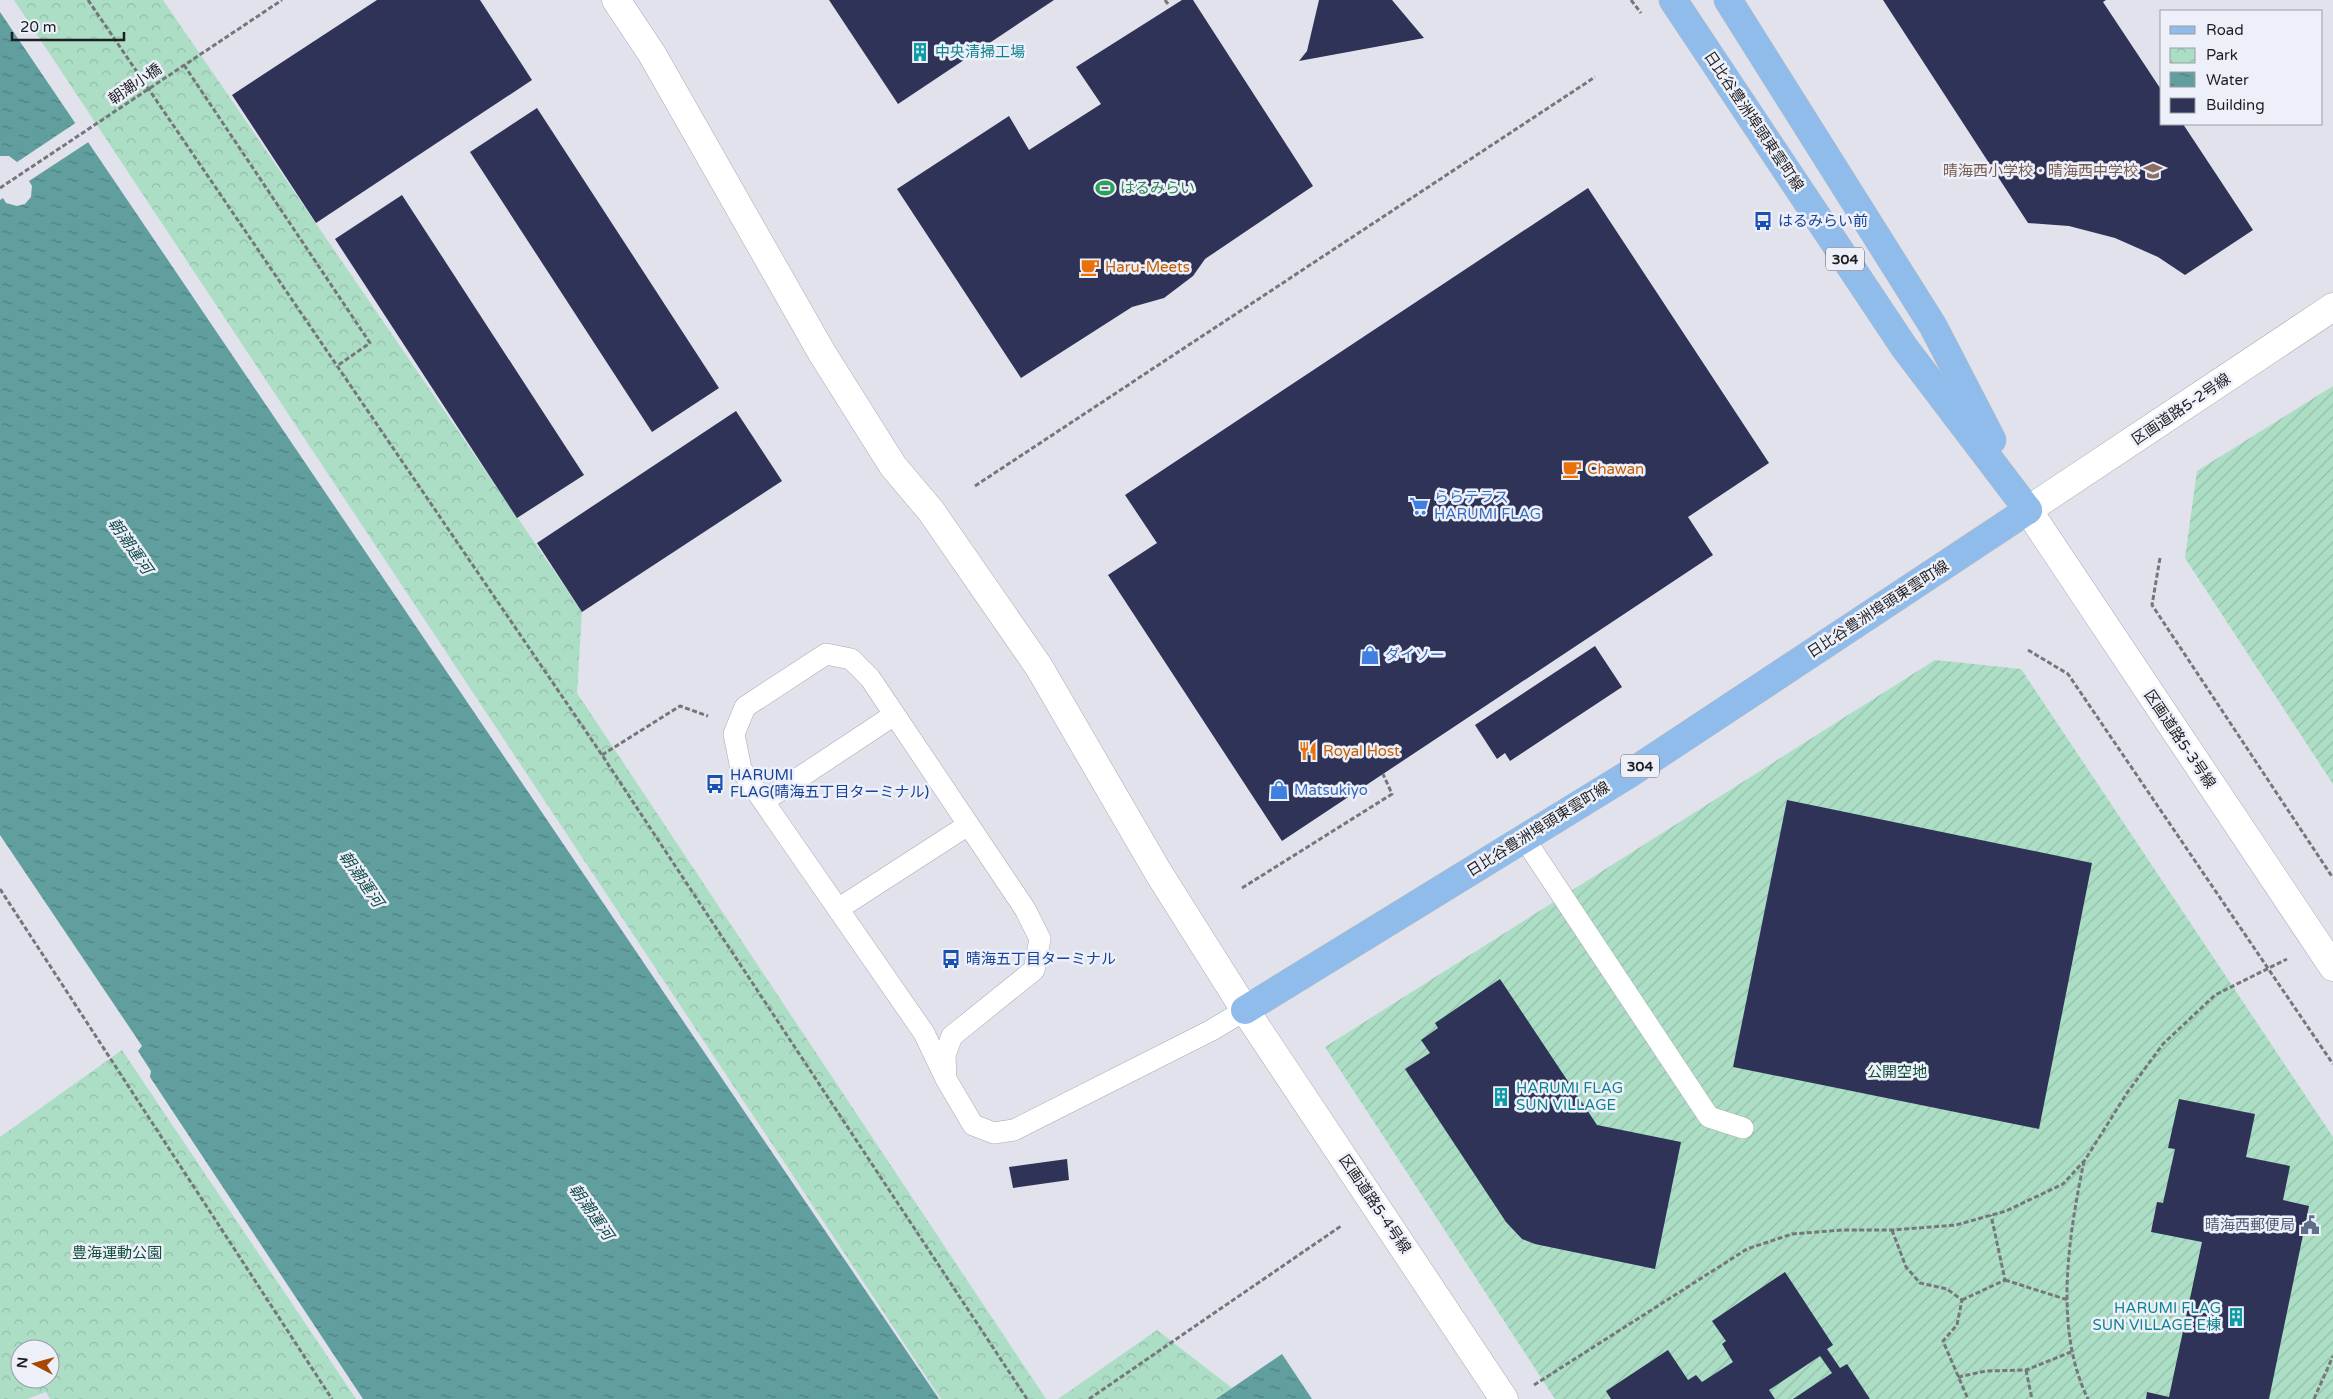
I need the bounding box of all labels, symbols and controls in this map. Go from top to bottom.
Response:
scale bar [12,10,125,42]
legend [2160,10,2323,125]
text: 20 m [20,18,57,36]
text: Road [2206,21,2244,39]
building icon: 中央清掃工場 [909,41,931,63]
place label: 中央清掃工場 [935,43,1025,61]
text: Park [2206,46,2238,64]
street label: 日比谷豊洲埠頭東雲町線 [1700,48,1808,194]
street label: 朝潮小橋 [105,60,165,108]
text: Water [2206,71,2249,89]
text: Building [2206,96,2265,114]
school or university icon: 晴海西小学校・晴海西中学校 [2142,160,2164,182]
place label: 晴海西小学校・晴海西中学校 [1943,162,2138,180]
sports icon: はるみらい [1094,177,1116,199]
place label: はるみらい [1120,179,1195,197]
bus stop icon: はるみらい前 [1752,210,1774,232]
place label: はるみらい前 [1778,212,1868,230]
road number: 304 [1826,248,1864,270]
cafe icon: Haru-Meets [1079,256,1101,278]
place label: Haru-Meets [1105,258,1190,276]
street label: 区画道路5-2号線 [2128,369,2234,449]
cafe icon: Chawan [1561,458,1583,480]
place label: Chawan [1587,460,1644,478]
place label: ららテラス HARUMI FLAG [1434,488,1541,523]
supermarket icon: ららテラス HARUMI FLAG [1408,495,1430,517]
water label: 朝潮運河 [103,514,158,580]
street label: 日比谷豊洲埠頭東雲町線 [1804,557,1952,661]
shop icon: ダイソー [1359,644,1381,666]
place label: ダイソー [1385,646,1445,664]
street label: 区画道路5-3号線 [2140,686,2220,792]
restaurant icon: Royal Host [1297,740,1319,762]
place label: Royal Host [1323,742,1400,760]
road number: 304 [1621,754,1659,778]
place label: HARUMI FLAG(晴海五丁目ターミナル) [730,766,929,801]
bus stop icon: HARUMI FLAG(晴海五丁目ターミナル) [704,773,726,795]
street label: 日比谷豊洲埠頭東雲町線 [1463,778,1613,880]
shop icon: Matsukiyo [1268,779,1290,801]
place label: Matsukiyo [1294,781,1368,799]
water label: 朝潮運河 [334,847,389,913]
bus stop icon: 晴海五丁目ターミナル [940,948,962,970]
place label: 晴海五丁目ターミナル [966,950,1116,968]
park label: 公開空地 [1867,1063,1927,1081]
place label: HARUMI FLAG SUN VILLAGE [1516,1079,1623,1114]
building icon: HARUMI FLAG SUN VILLAGE [1490,1086,1512,1108]
street label: 区画道路5-4号線 [1335,1151,1415,1257]
water label: 朝潮運河 [564,1180,619,1246]
public building icon: 晴海西郵便局 [2299,1214,2321,1236]
place label: 晴海西郵便局 [2205,1216,2295,1234]
park label: 豊海運動公園 [72,1244,162,1262]
place label: HARUMI FLAG SUN VILLAGE E棟 [2092,1299,2221,1334]
building icon: HARUMI FLAG SUN VILLAGE E棟 [2225,1306,2247,1328]
north arrow [10,1339,60,1389]
text: N [14,1356,32,1369]

